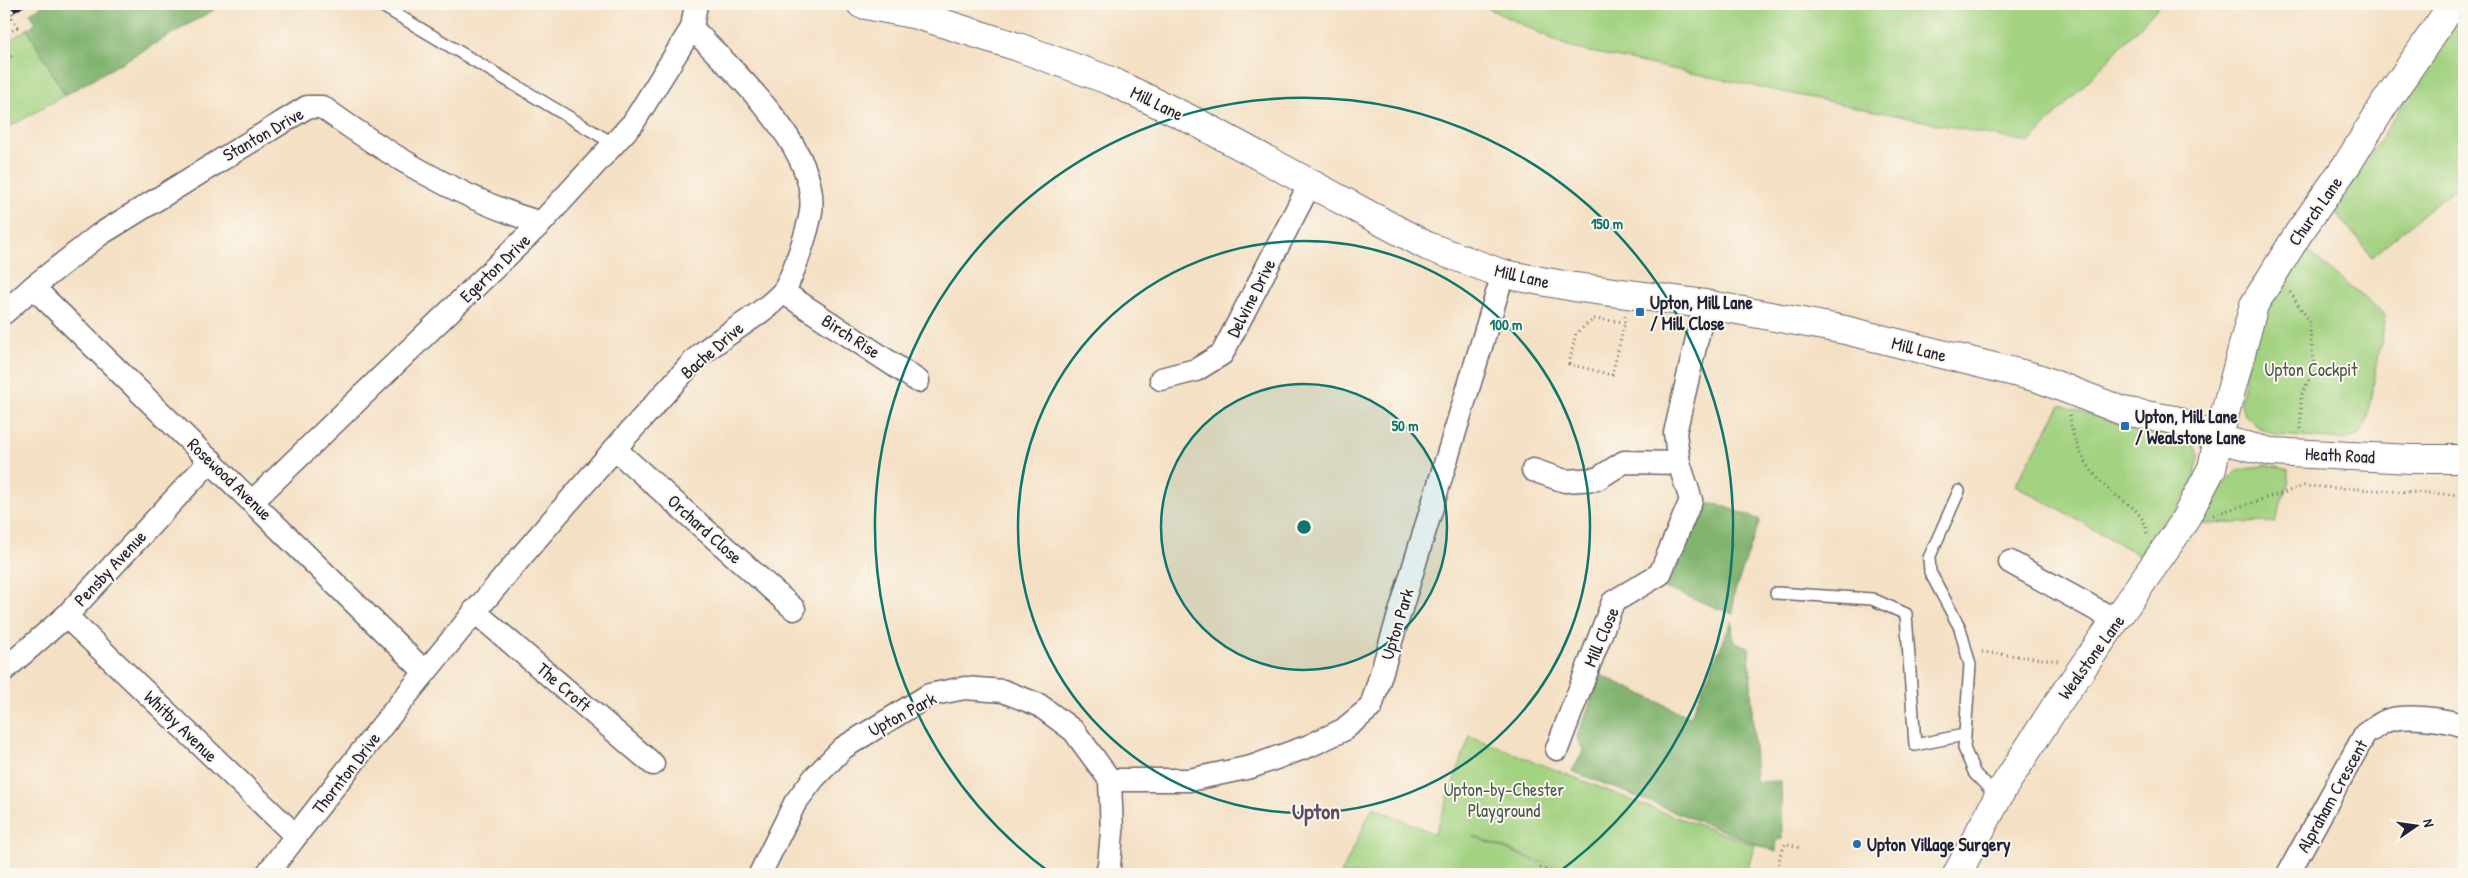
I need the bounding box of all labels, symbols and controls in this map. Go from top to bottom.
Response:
street label: Mill Lane [1126,80,1188,126]
street label: Stanton Drive [218,101,308,167]
street label: Church Lane [2282,171,2348,251]
text: 150 m [1591,213,1623,234]
street label: Egerton Drive [454,228,536,308]
street label: Delvine Drive [1221,254,1281,342]
street label: Mill Lane [1492,258,1552,294]
place label: Upton, Mill Lane / Mill Close [1650,290,1753,336]
marker: Upton, Mill Lane / Mill Close [1634,306,1646,318]
street label: Birch Rise [817,308,885,364]
text: 100 m [1490,314,1522,335]
street label: Bache Drive [675,316,749,384]
street label: Mill Lane [1889,330,1949,368]
park label: Upton Cockpit [2265,357,2358,382]
place label: Upton, Mill Lane / Wealstone Lane [2135,404,2247,450]
text: 50 m [1392,415,1418,436]
marker: Upton, Mill Lane / Wealstone Lane [2119,420,2131,432]
street label: Rosewood Avenue [182,432,278,526]
street label: Heath Road [2304,441,2376,469]
street label: Orchard Close [662,489,748,569]
centre of rings [1295,518,1313,536]
street label: Pensby Avenue [68,524,152,612]
street label: Upton Park [1374,585,1420,663]
street label: Mill Close [1577,603,1625,671]
street label: Wealstone Lane [2052,610,2130,704]
street label: The Croft [532,657,597,718]
street label: Whitby Avenue [139,684,223,768]
street label: Upton Park [864,685,941,742]
street label: Thornton Drive [306,727,386,819]
street label: Alpraham Crescent [2291,734,2374,857]
park label: Upton-by-Chester Playground [1444,777,1564,823]
district label: Upton [1292,796,1340,827]
north arrow [2390,800,2440,850]
text: N [2419,817,2439,829]
place label: Upton Village Surgery [1867,832,2011,858]
marker: Upton Village Surgery [1851,838,1863,850]

